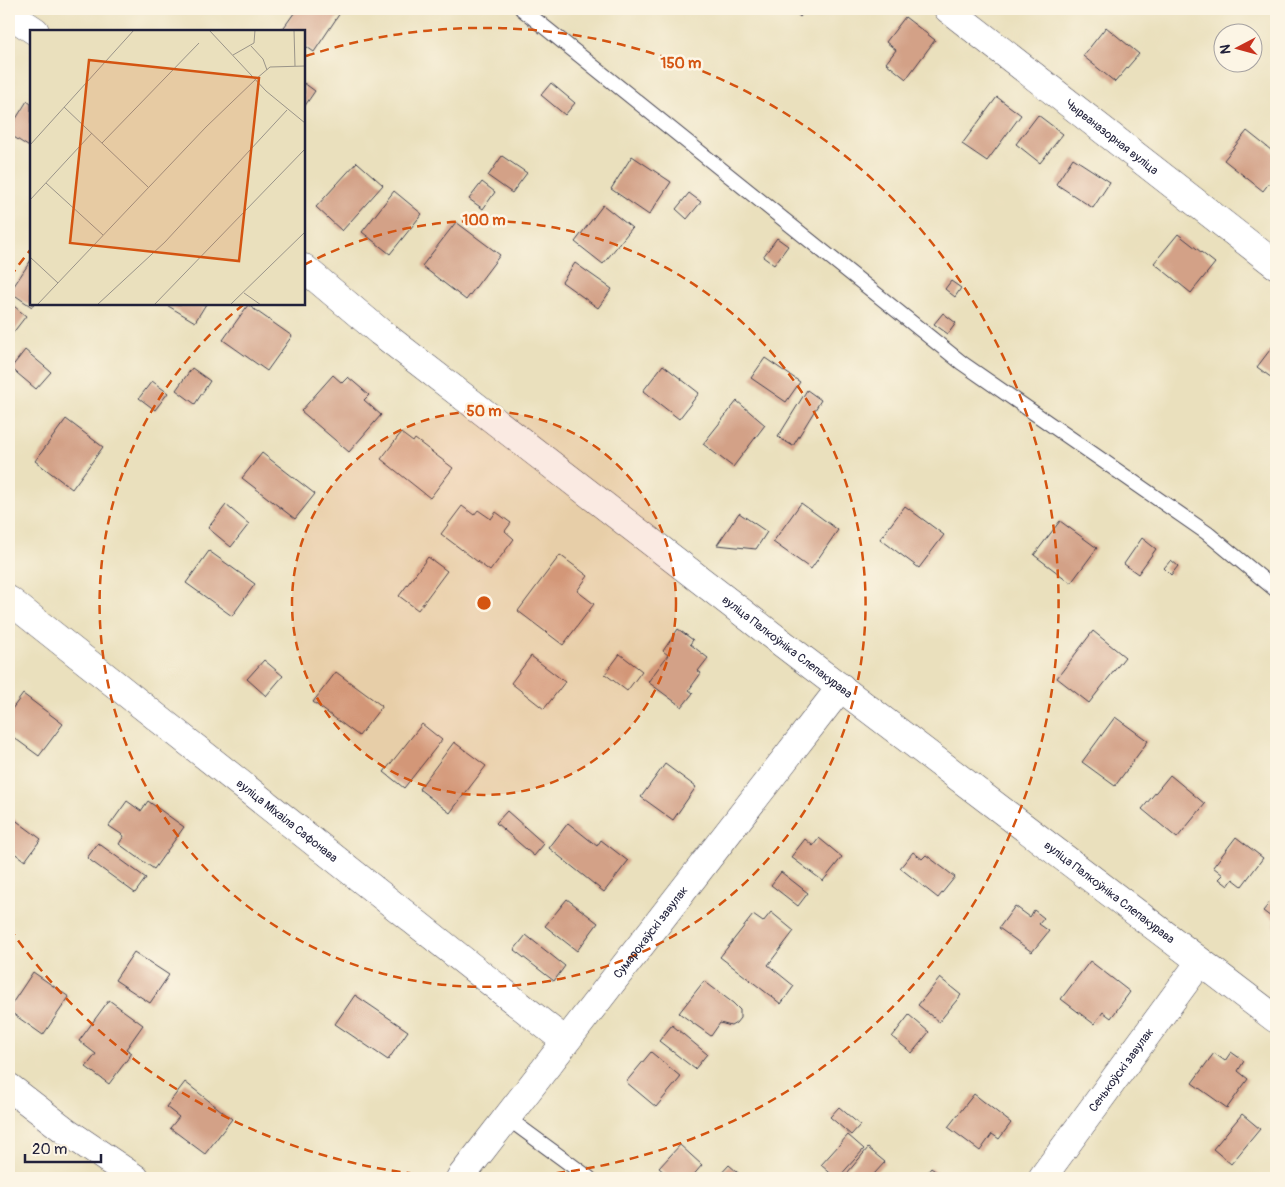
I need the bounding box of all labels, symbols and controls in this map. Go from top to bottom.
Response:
north arrow [1212,22,1262,72]
inset map [30,30,305,305]
text: N [1217,44,1235,55]
text: 150 m [661,54,701,73]
street label: Чырваназорная вуліца [1062,96,1162,178]
text: 100 m [463,211,505,230]
text: 50 m [467,402,501,421]
street label: вуліца Палкоўніка Слепакурава [719,592,856,702]
centre of rings [475,594,493,612]
street label: вуліца Міхаіла Сафонава [233,776,341,866]
street label: вуліца Палкоўніка Слепакурава [1041,838,1178,947]
street label: Сумарокаўскі завулак [610,883,691,981]
street label: Сенькоўскі завулак [1085,1025,1157,1115]
scale bar [25,1132,101,1164]
text: 20 m [32,1140,67,1159]

